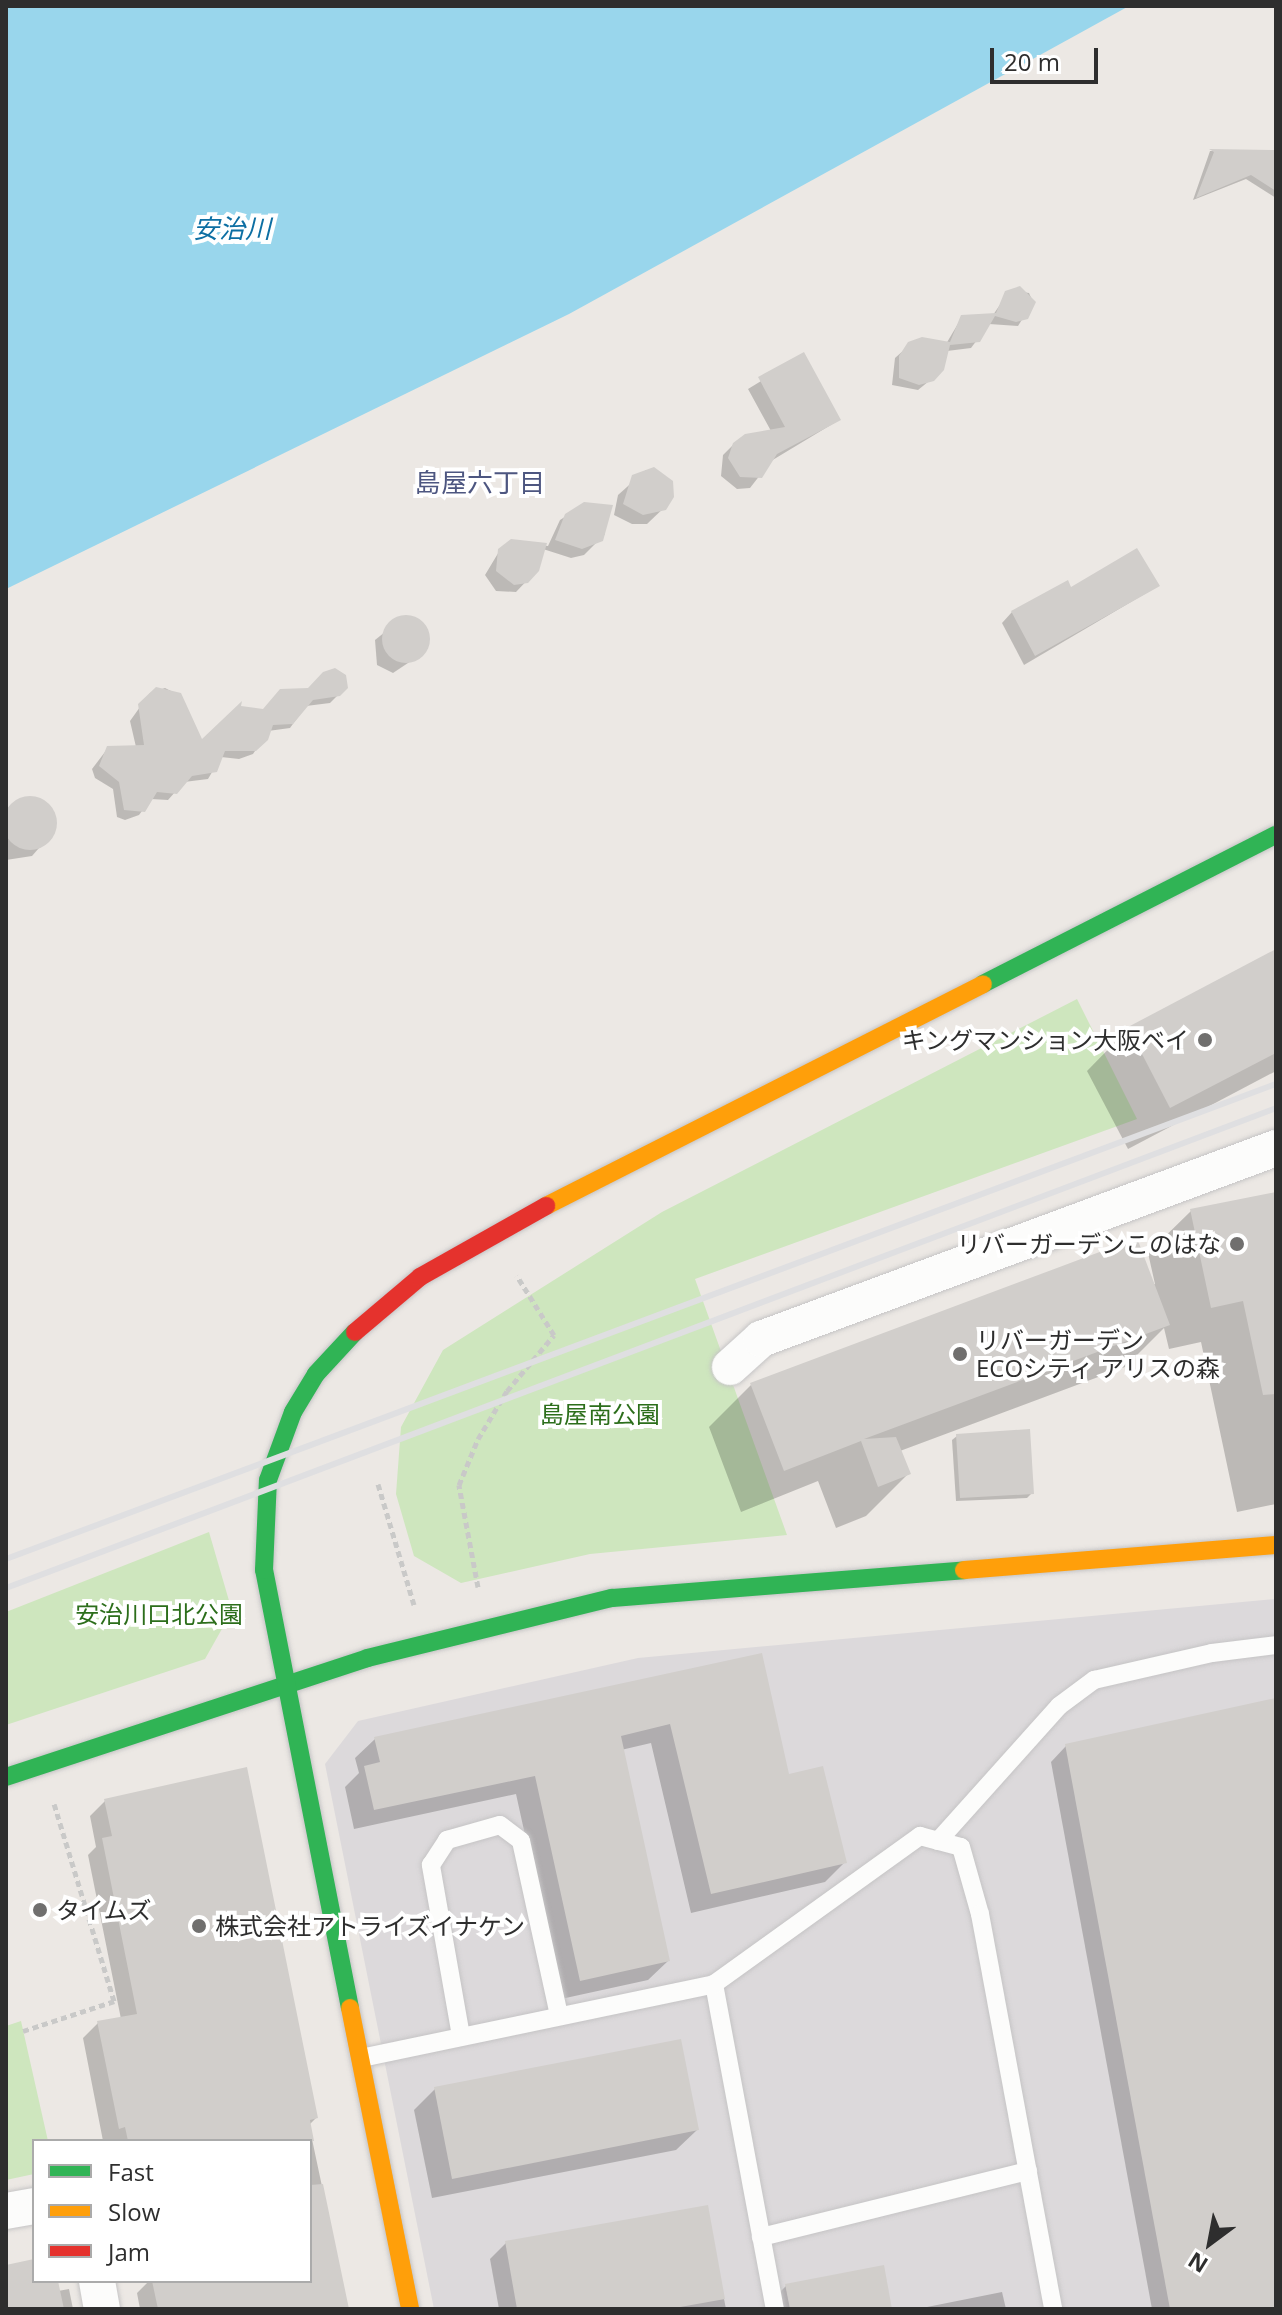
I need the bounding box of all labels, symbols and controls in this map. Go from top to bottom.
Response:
scale bar [994,32,1102,82]
text: 20 m [1004,45,1060,78]
water label: 安治川 [193,213,271,245]
district label: 島屋六丁目 [415,467,545,499]
place label: キングマンション大阪ベイ [901,1026,1189,1054]
marker: キングマンション大阪ベイ [1196,1031,1214,1049]
place label: リバーガーデンこのはな [957,1230,1221,1258]
marker: リバーガーデンこのはな [1228,1235,1246,1253]
place label: リバーガーデン ECOシティ アリスの森 [976,1326,1221,1382]
marker: リバーガーデン ECOシティ アリスの森 [951,1345,969,1363]
park label: 島屋南公園 [540,1400,660,1428]
park label: 安治川口北公園 [75,1600,243,1628]
place label: タイムズ [56,1896,152,1924]
marker: タイムズ [31,1901,49,1919]
place label: 株式会社アトライズイナケン [215,1912,527,1940]
marker: 株式会社アトライズイナケン [190,1917,208,1935]
legend [32,2139,312,2283]
text: Fast [108,2155,154,2188]
text: Slow [108,2195,160,2228]
north arrow [1170,2203,1250,2283]
text: Jam [108,2235,150,2268]
text: N [1182,2246,1213,2281]

